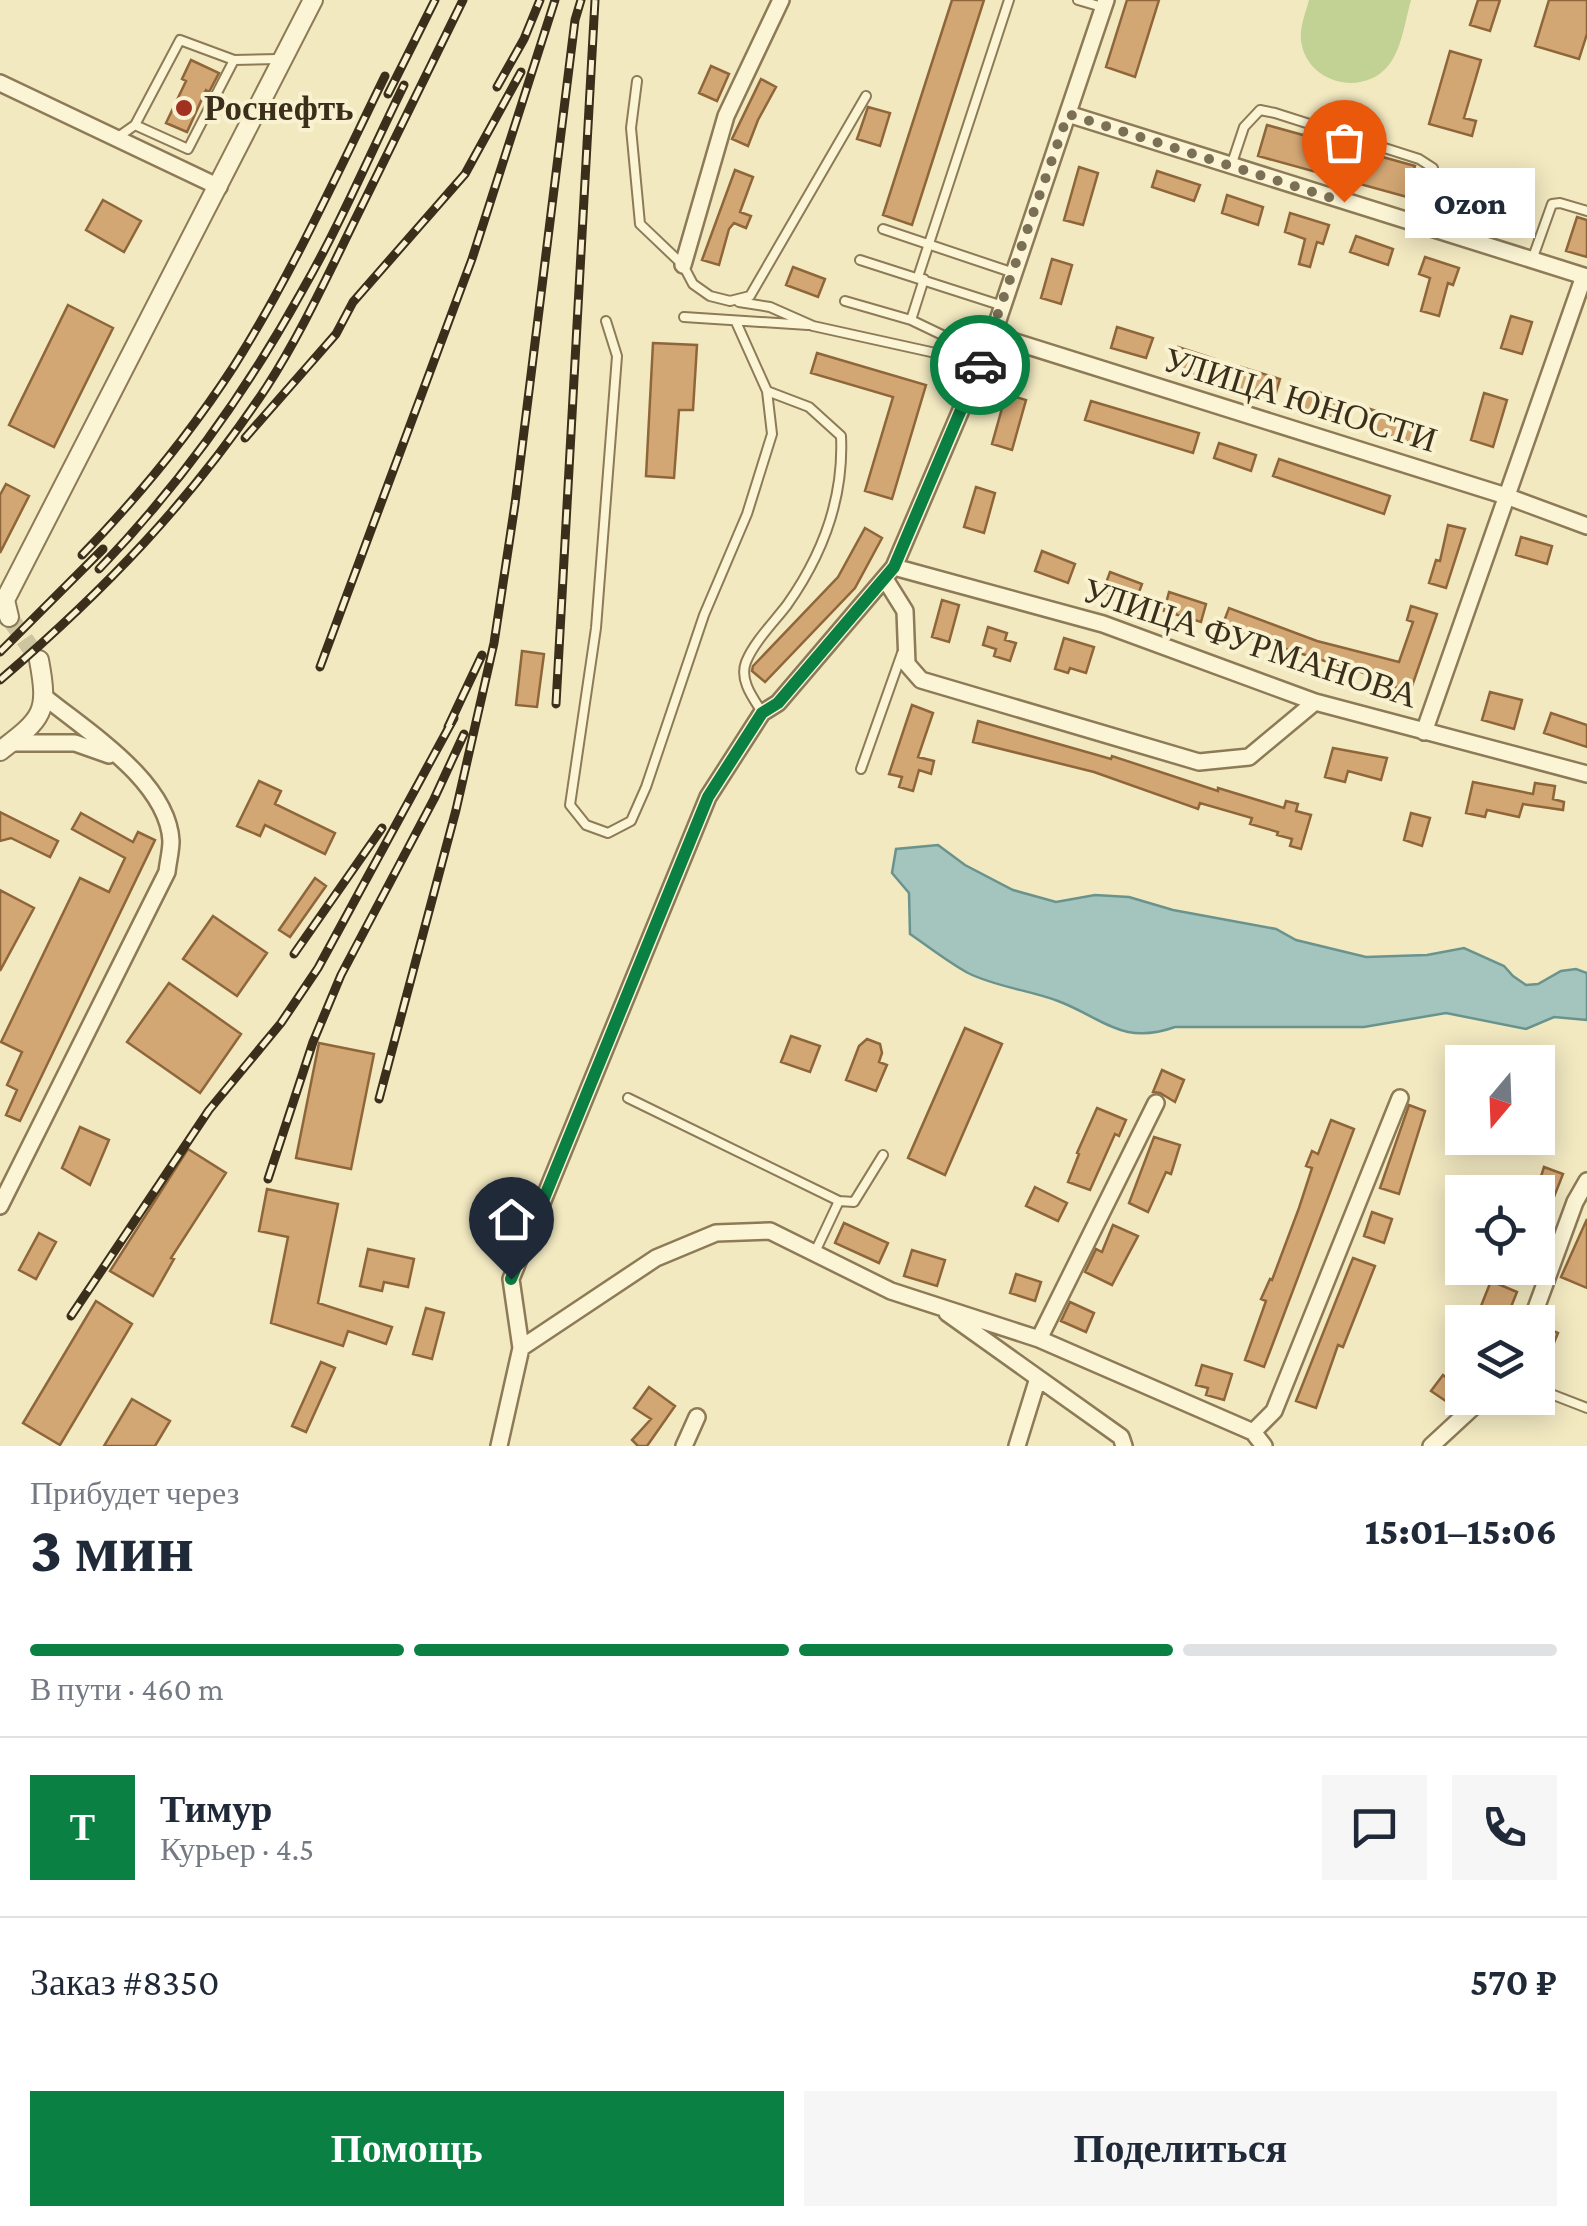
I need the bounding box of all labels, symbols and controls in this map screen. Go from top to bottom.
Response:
place label: Роснефть [204,89,354,128]
marker: Роснефть [173,97,195,119]
pin [1302,100,1387,203]
icon: bag [1317,115,1372,170]
callout: Ozon [1404,167,1534,237]
text: Ozon [1433,185,1507,221]
courier [930,315,1030,415]
icon: car [953,338,1008,393]
street label: УЛИЦА ЮНОСТИ [1159,340,1441,460]
street label: УЛИЦА ФУРМАНОВА [1078,570,1423,716]
north arrow [1445,1045,1555,1155]
map controls [1445,1045,1555,1415]
button: locate [1445,1175,1555,1285]
pin [469,1177,554,1280]
icon: home [484,1192,539,1247]
button: layers [1445,1305,1555,1415]
text: Прибудет через [30,1475,239,1511]
text: 15:01–15:06 [1365,1510,1557,1552]
text: 3 мин [30,1513,194,1585]
text: В пути · 460 m [30,1671,224,1707]
button: chat [1322,1775,1427,1880]
button: phone [1452,1775,1557,1880]
text: Тимур [160,1788,272,1830]
text: Т [70,1806,95,1848]
text: Курьер · 4.5 [160,1831,314,1867]
text: Заказ #8350 [30,1961,219,2003]
text: 570 ₽ [1470,1961,1557,2003]
button: Помощь [30,2091,784,2206]
button: Поделиться [804,2091,1557,2206]

